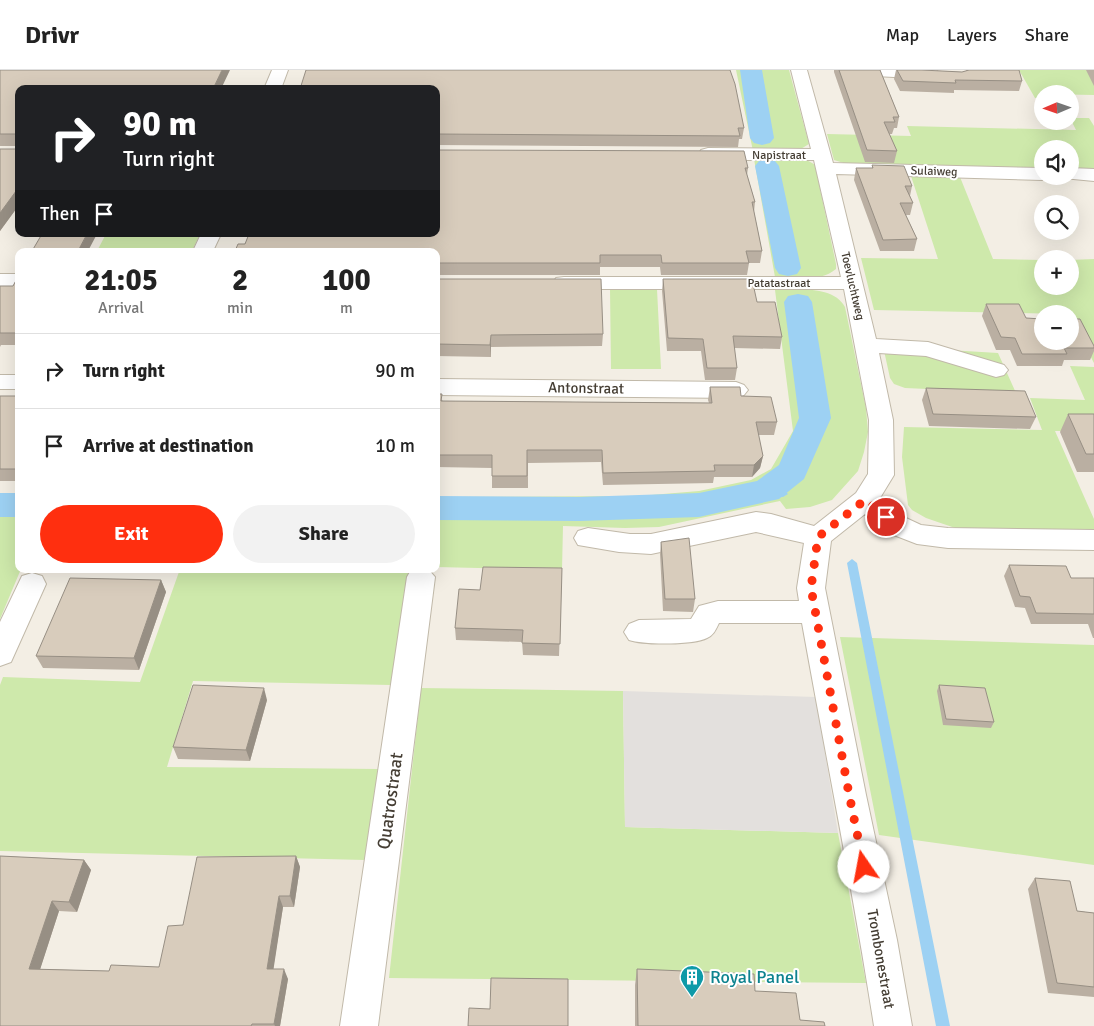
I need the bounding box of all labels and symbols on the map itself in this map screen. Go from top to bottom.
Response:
north arrow [1034,85,1079,130]
street label: Napistraat [752,148,806,163]
street label: Sulaiweg [910,163,958,180]
street label: Toevluchtweg [837,250,868,322]
street label: Patatastraat [748,276,810,291]
street label: Antonstraat [548,378,624,398]
pin [865,496,907,538]
street label: Quatrostraat [372,751,408,851]
position arrow [837,840,889,892]
street label: Trombonestraat [863,908,899,1010]
building icon: Royal Panel [679,964,705,998]
place label: Royal Panel [710,966,799,988]

